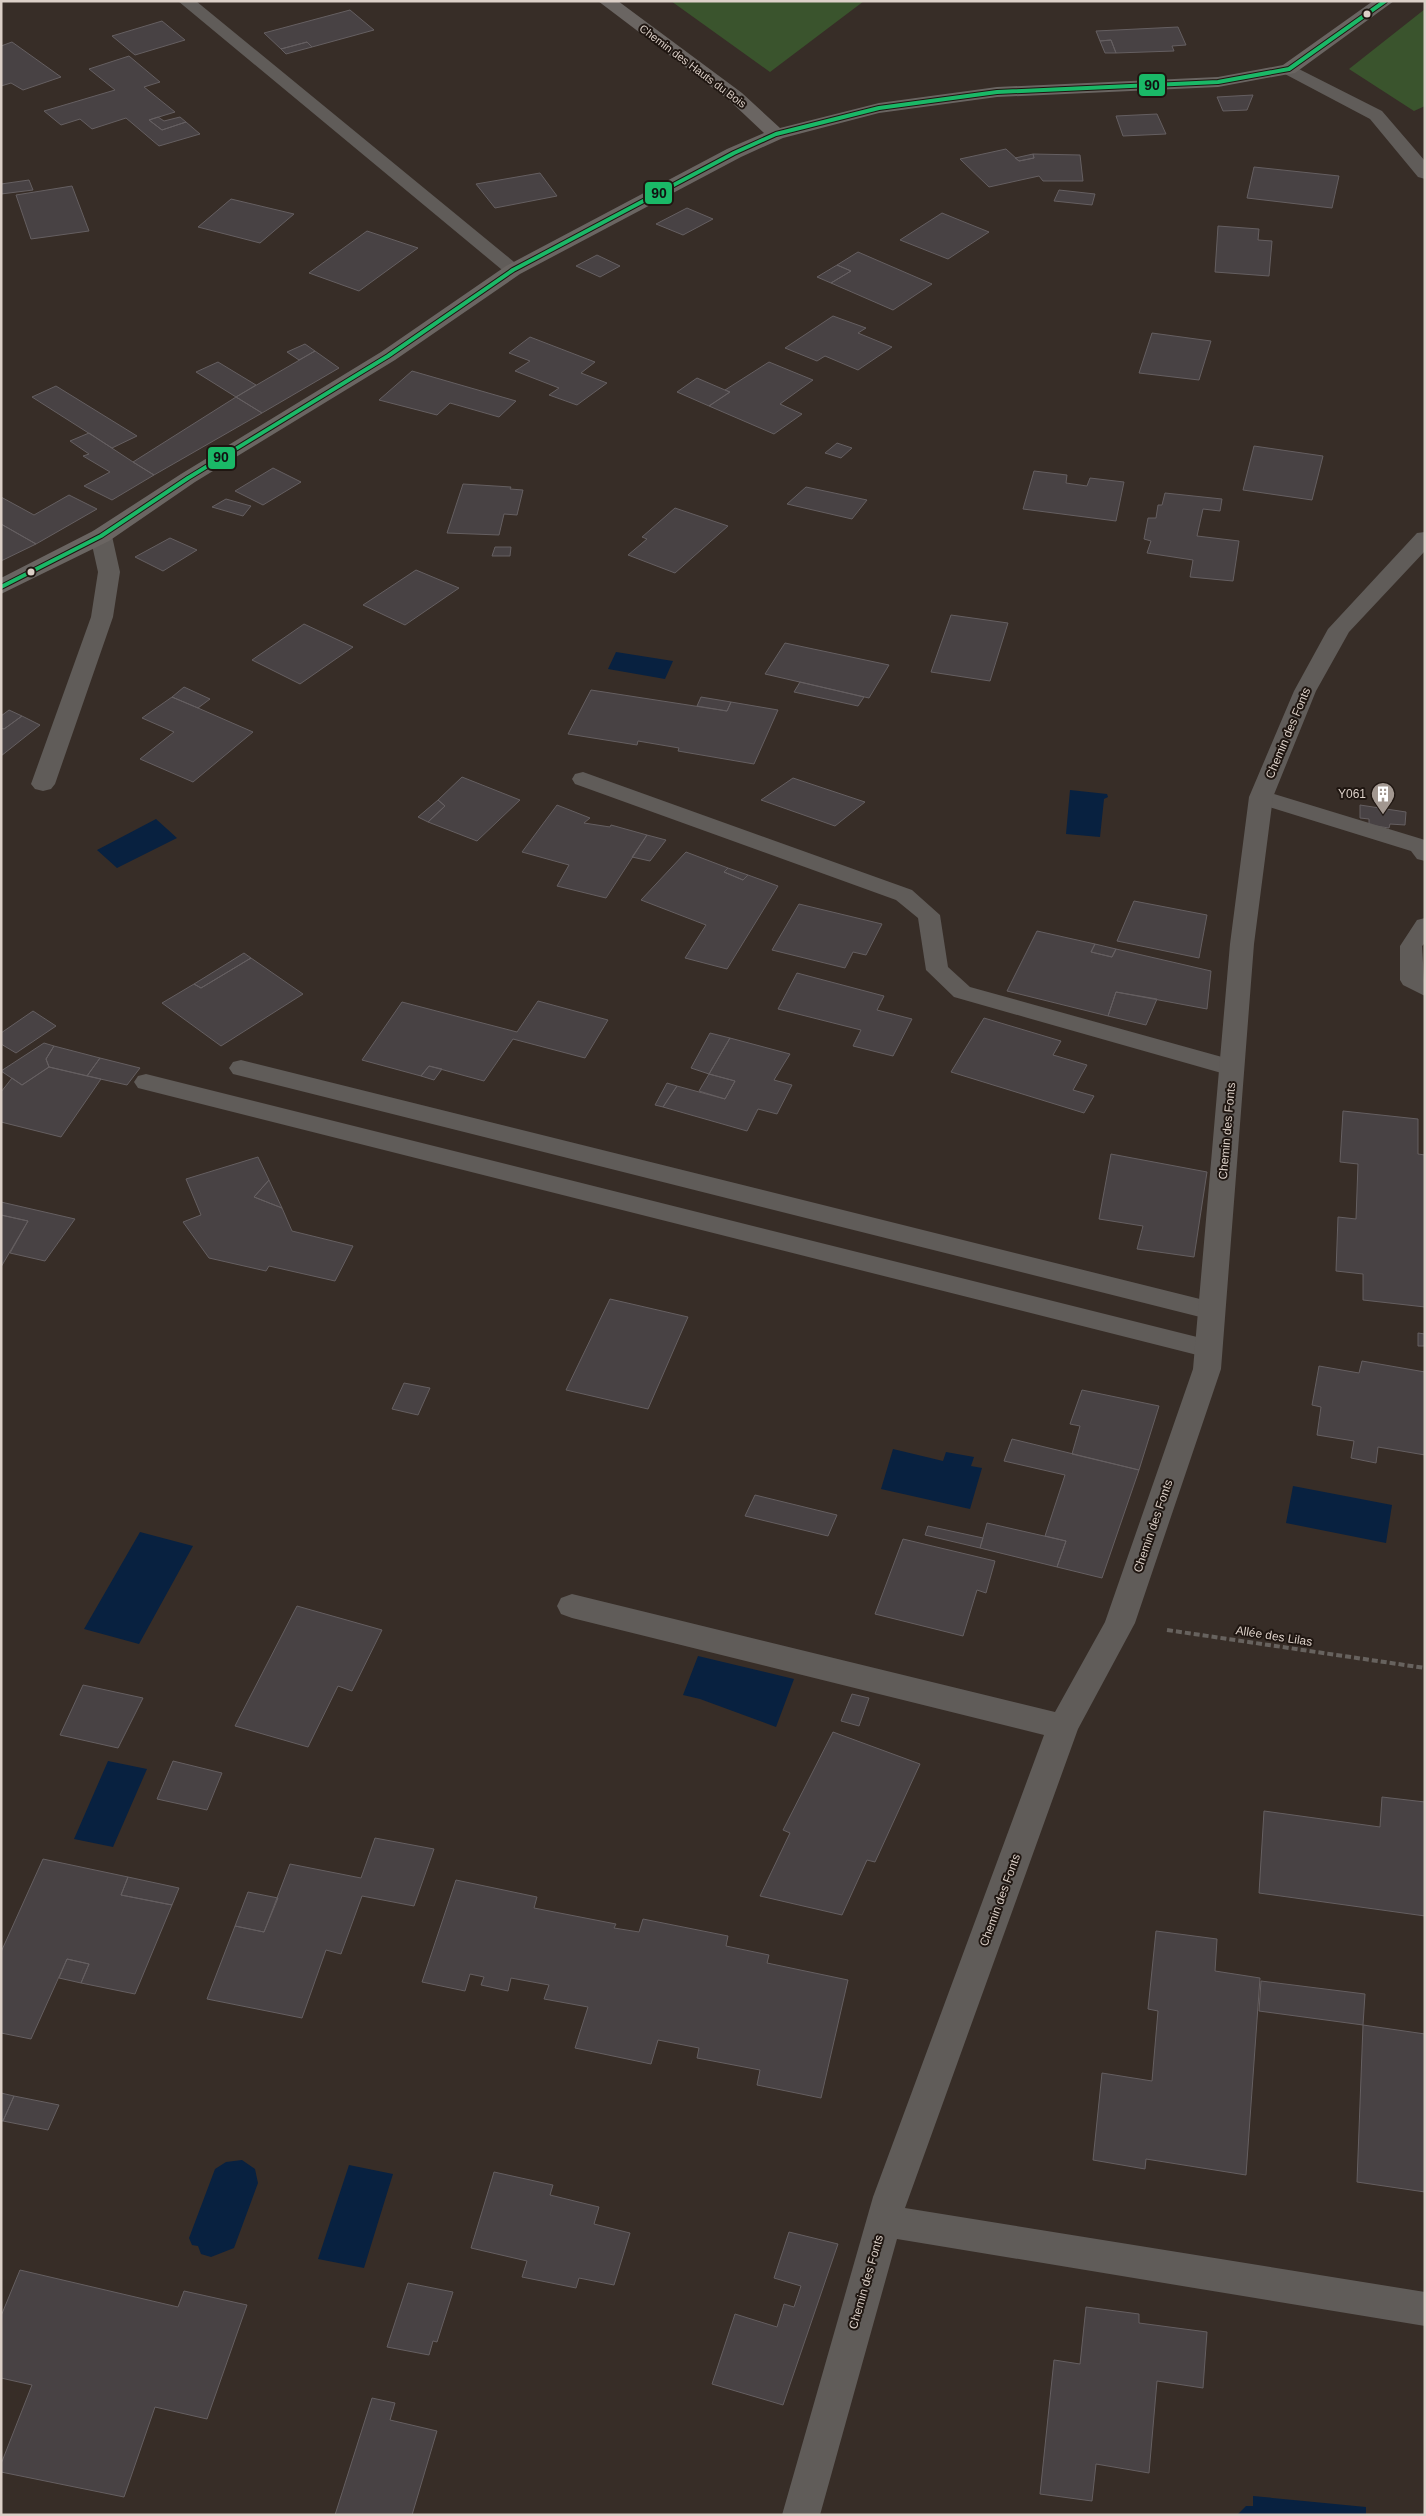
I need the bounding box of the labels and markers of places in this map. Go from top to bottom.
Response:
unlabelled marker [1362,9,1372,19]
unlabelled marker [26,567,36,577]
building icon: Y061 [1370,781,1396,815]
place label: Y061 [1338,787,1366,801]

